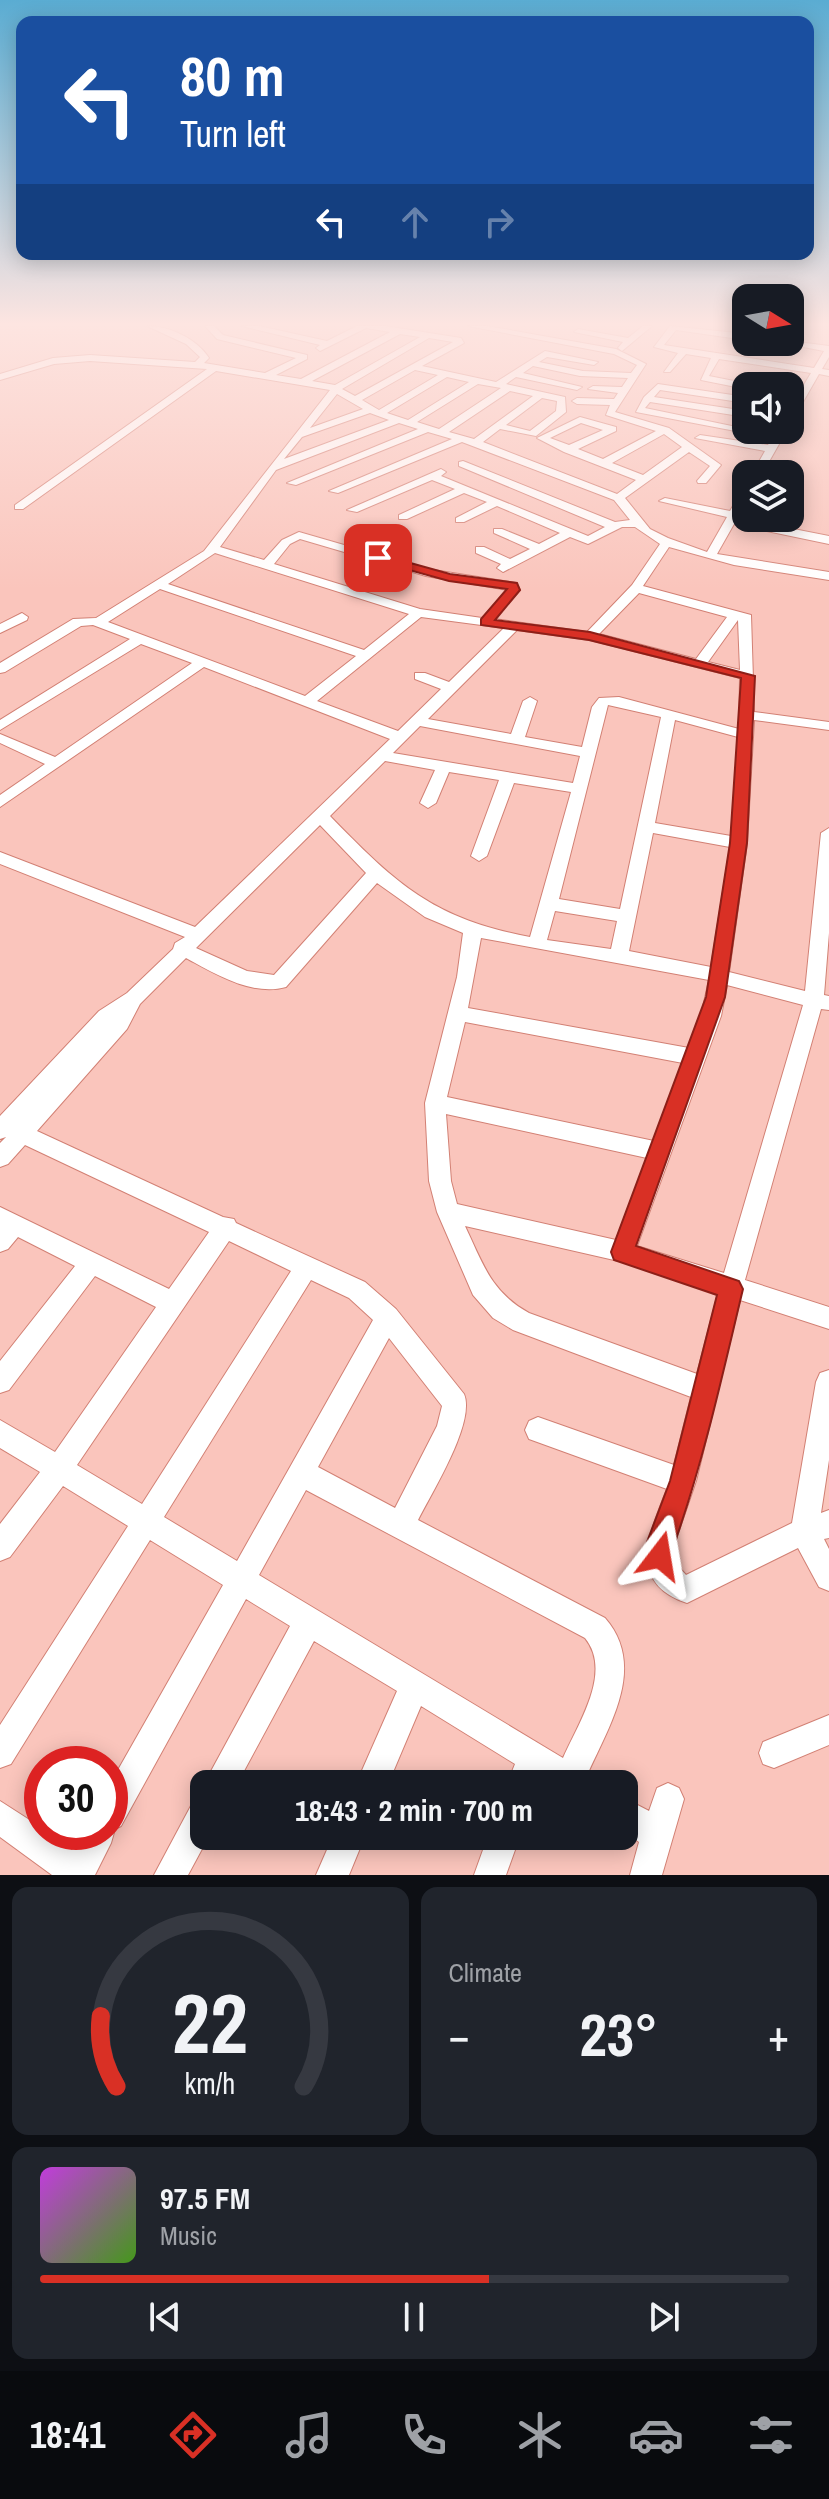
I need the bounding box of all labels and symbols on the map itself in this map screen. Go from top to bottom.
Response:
north arrow [732,284,804,356]
pin [344,524,412,592]
position arrow [618,1514,702,1598]
speed limit sign: 30 [24,1746,128,1850]

